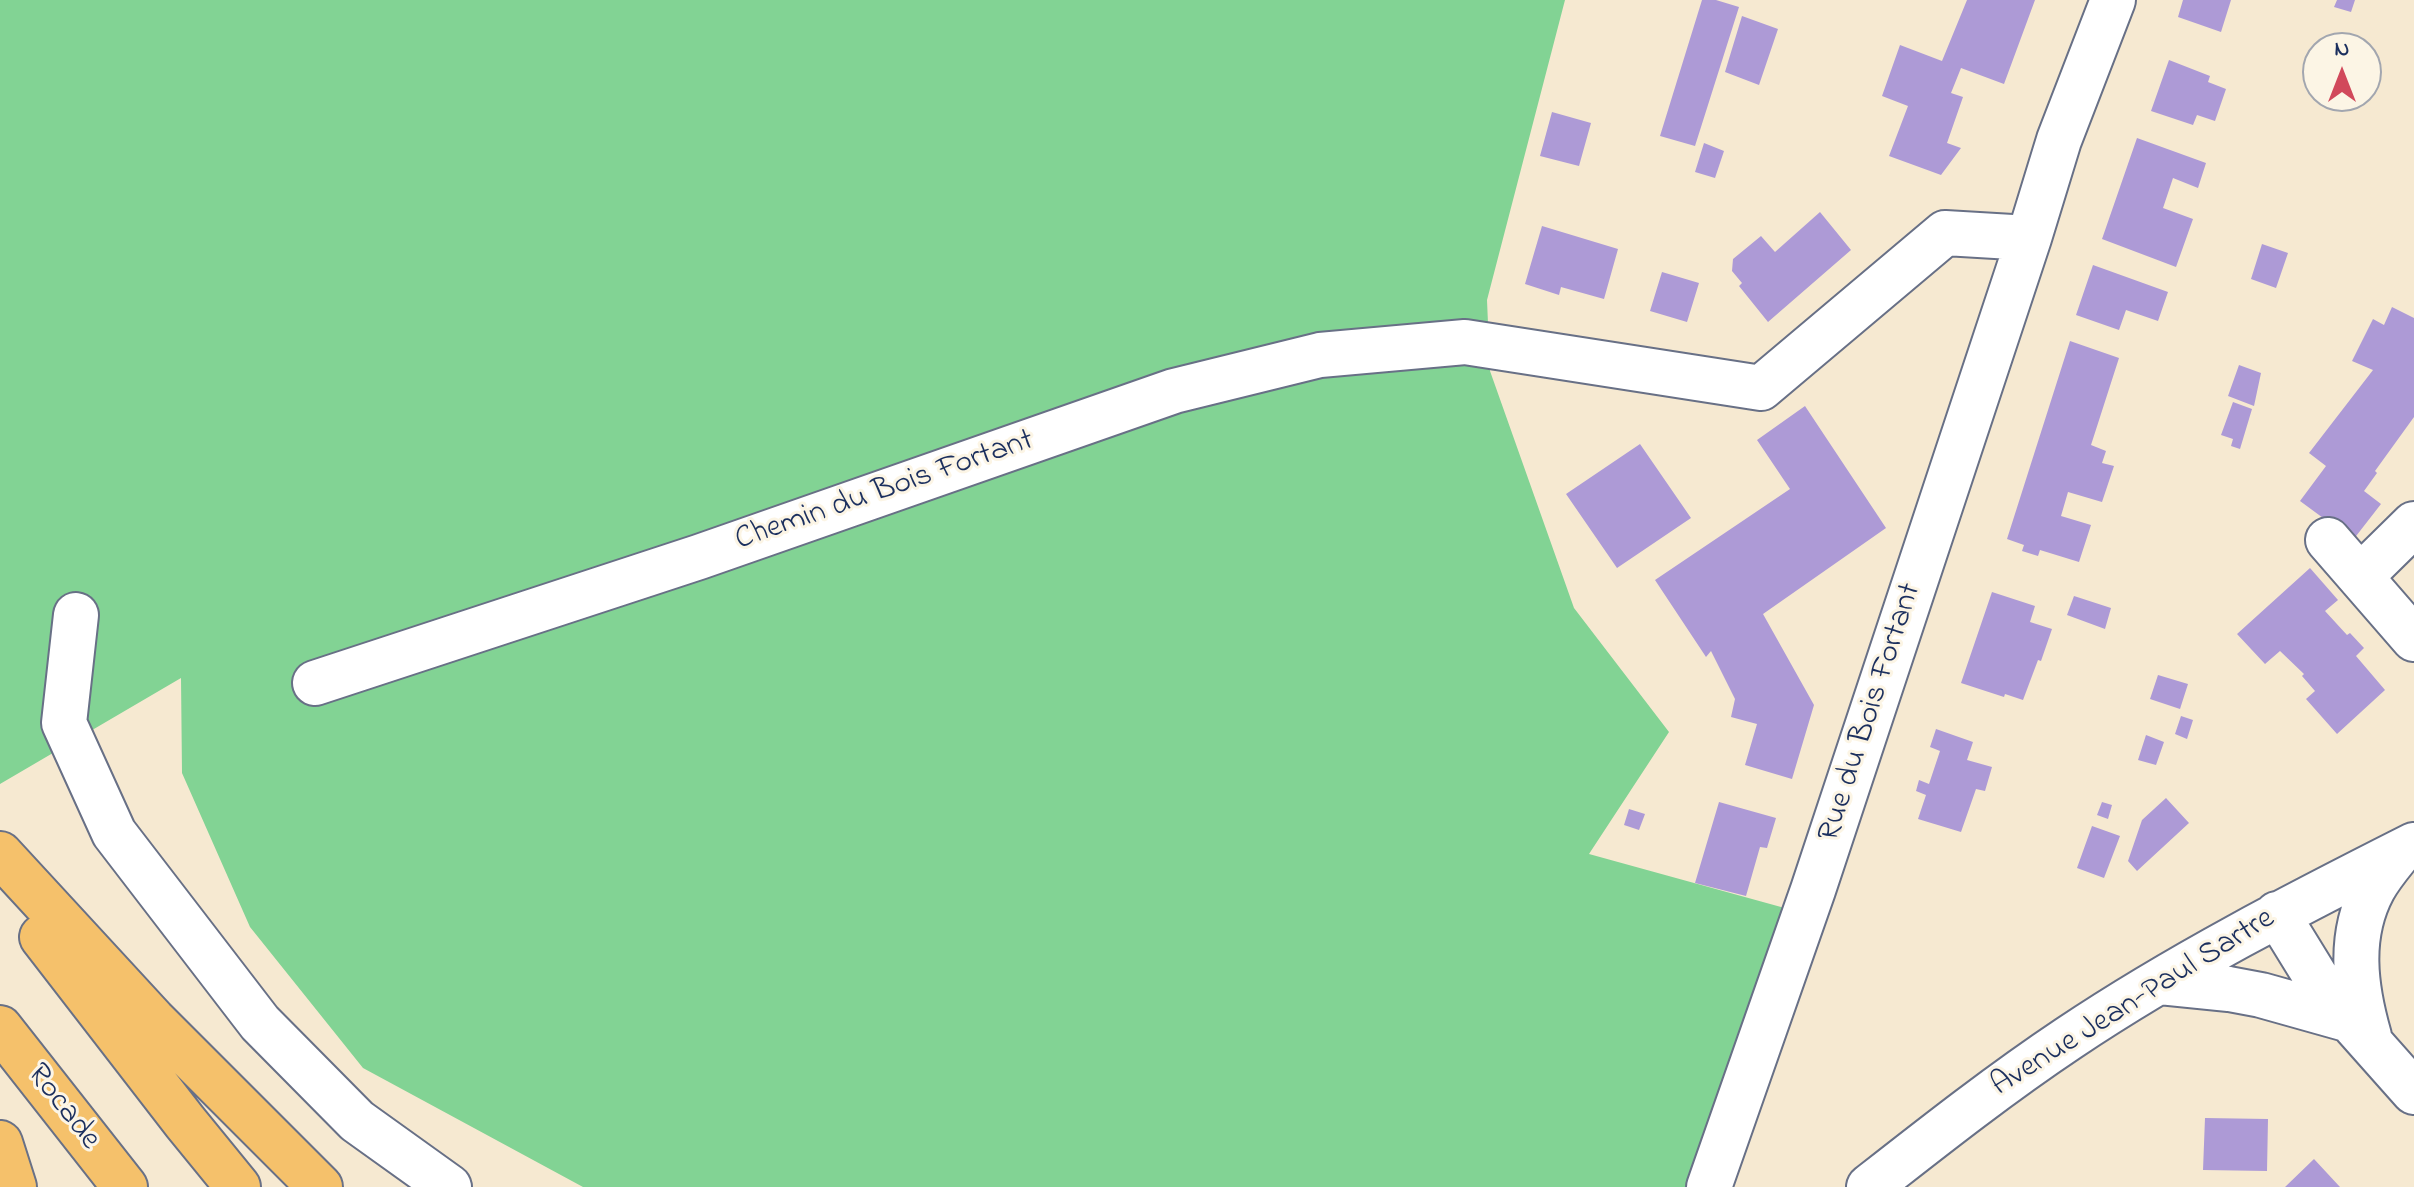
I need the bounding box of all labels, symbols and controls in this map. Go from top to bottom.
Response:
north arrow [2302,32,2382,112]
text: N [2335,34,2349,66]
street label: Chemin du Bois Fortant [731,423,1039,561]
street label: Rue du Bois Fortant [1812,579,1932,847]
street label: Avenue Jean-Paul Sartre [1985,901,2283,1107]
street label: Rocade [17,1058,107,1158]

